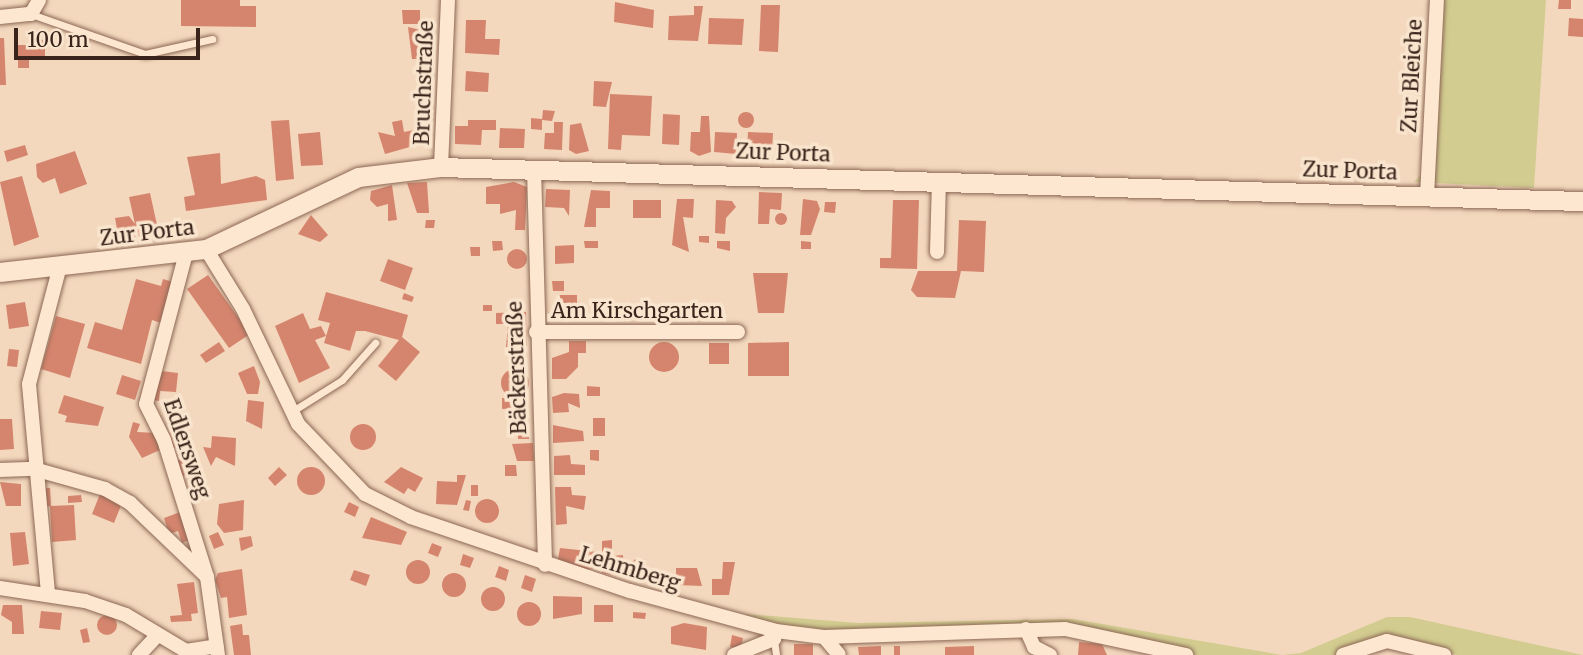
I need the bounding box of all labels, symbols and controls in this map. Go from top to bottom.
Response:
scale bar [18,14,203,58]
street label: Zur Bleiche [1396,19,1428,133]
street label: Bruchstraße [409,20,439,146]
text: 100 m [27,26,89,53]
street label: Zur Porta [735,139,831,167]
street label: Zur Porta [1302,157,1398,185]
street label: Zur Porta [98,215,196,251]
street label: Am Kirschgarten [551,298,723,324]
street label: Bäckerstraße [502,301,532,435]
street label: Edlersweg [158,395,216,503]
street label: Lehmberg [576,542,684,596]

